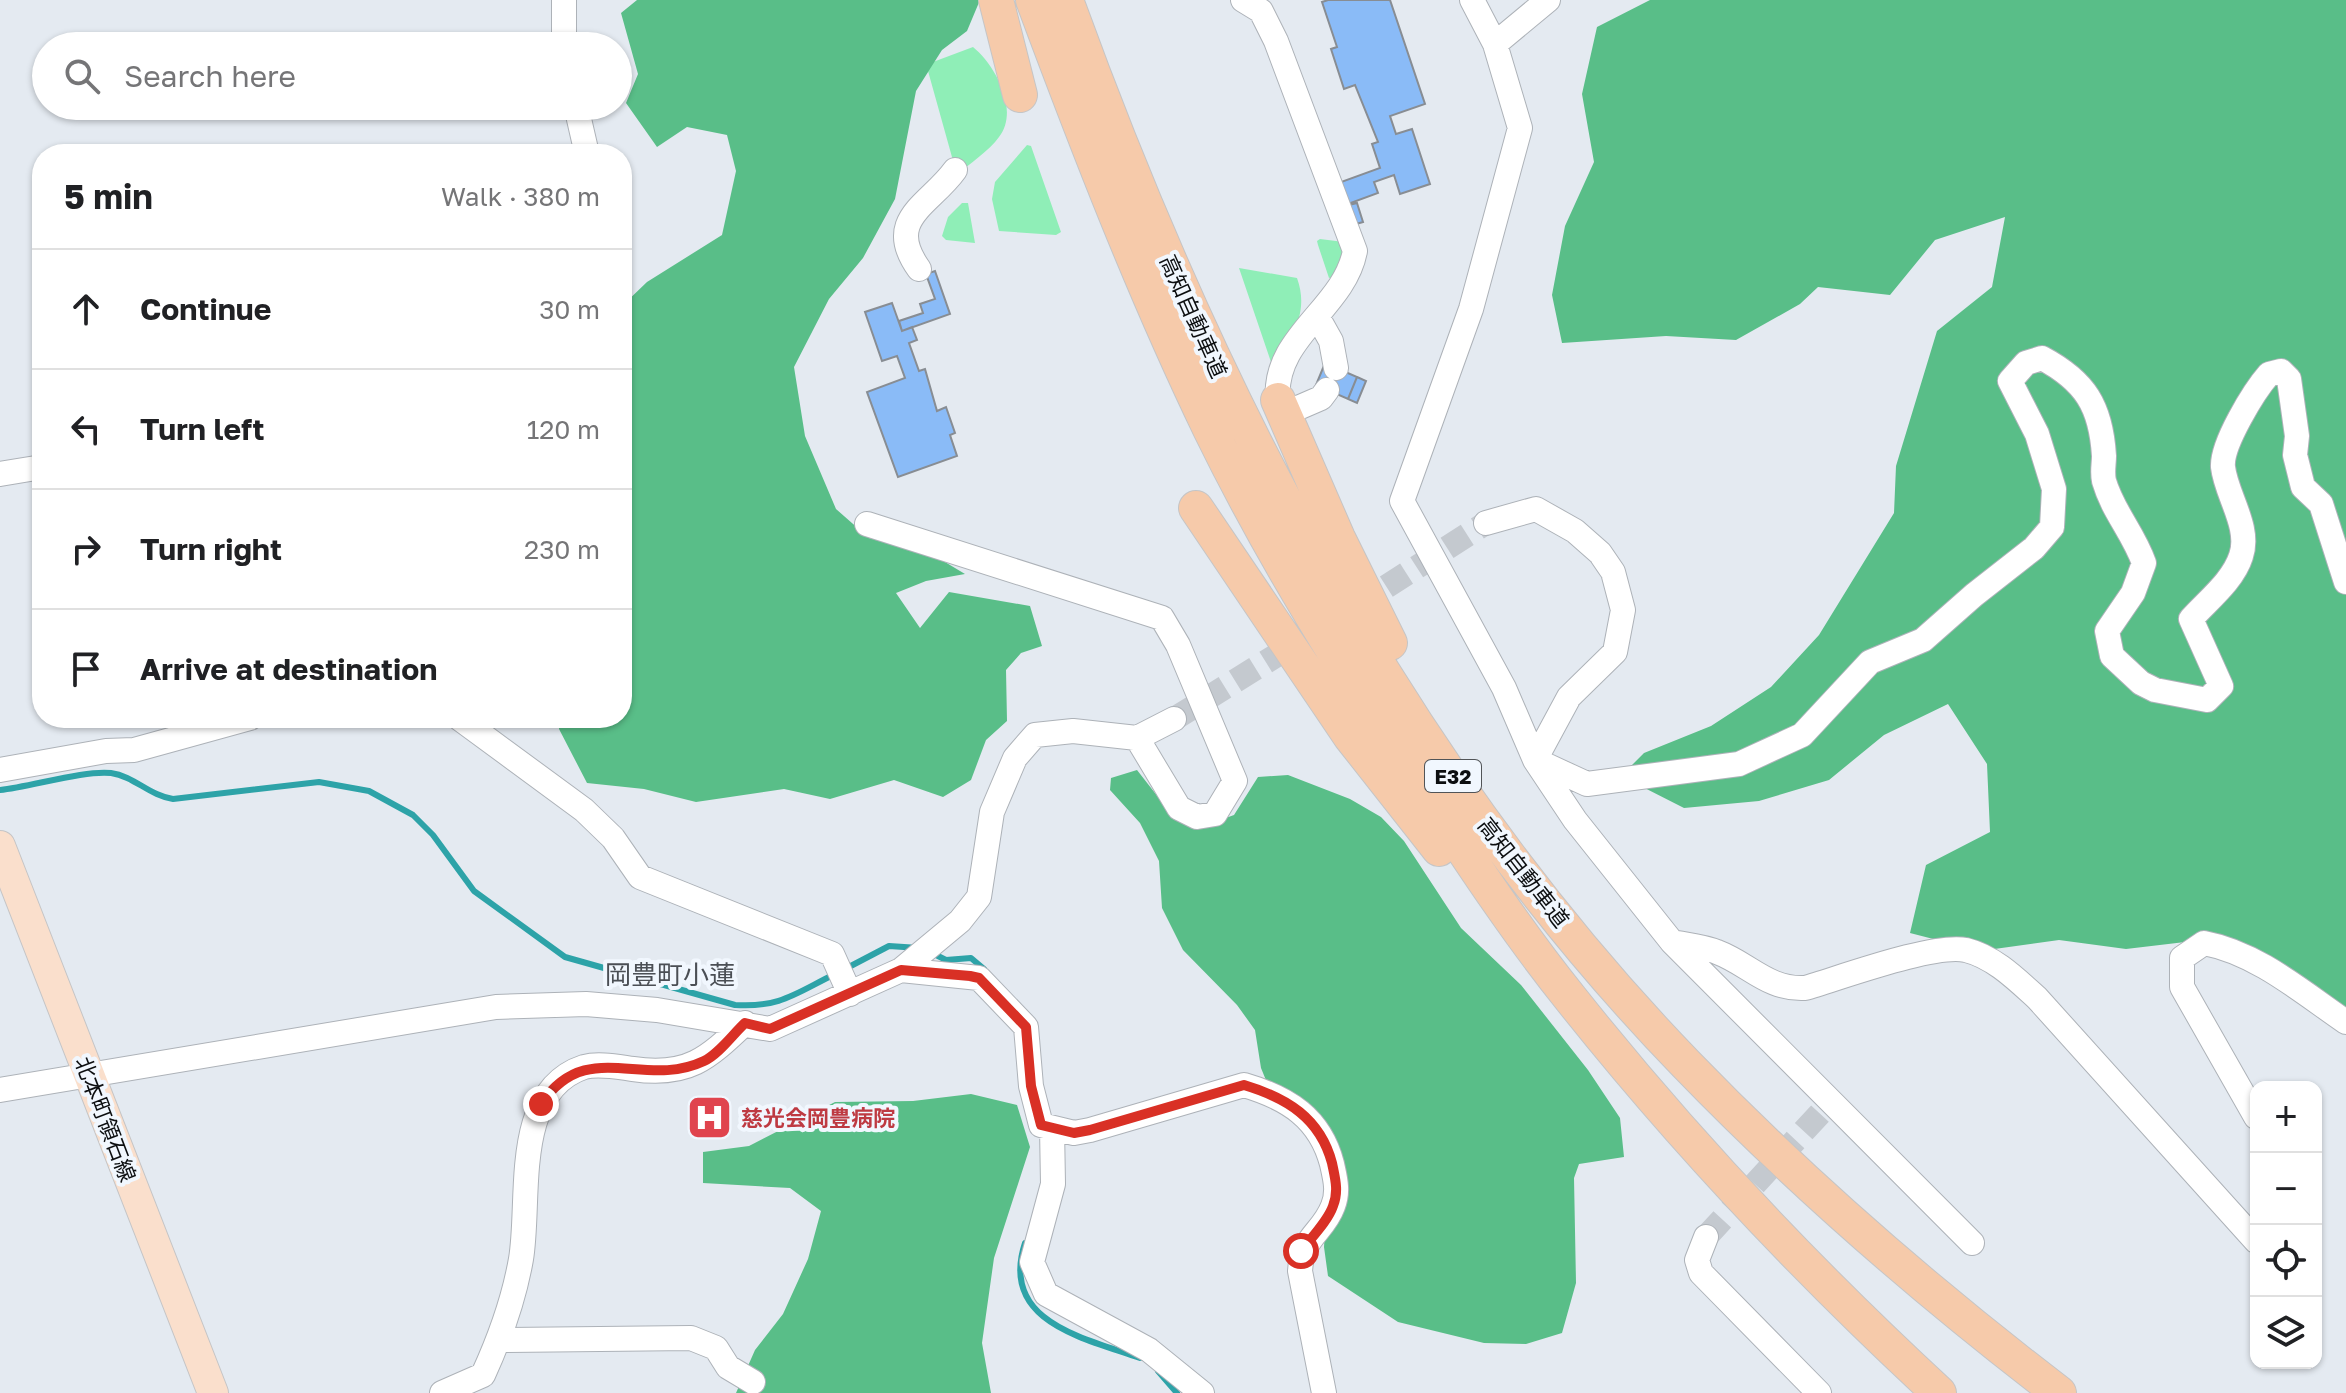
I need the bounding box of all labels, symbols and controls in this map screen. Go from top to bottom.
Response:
search box [32,32,632,120]
icon: search [60,54,104,98]
text: Search here [124,58,296,94]
text: 5 min [64,176,153,216]
text: Walk · 380 m [441,181,600,212]
street label: 高知自動車道 [1155,250,1233,382]
icon: ahead [64,287,108,331]
text: Continue [140,291,271,327]
text: 30 m [539,294,600,325]
icon: left [64,407,108,451]
text: Turn left [140,411,265,447]
text: 120 m [527,414,600,445]
icon: right [64,527,108,571]
text: Turn right [140,531,282,567]
text: 230 m [524,534,600,565]
icon: arrive [64,647,108,691]
text: Arrive at destination [140,651,437,687]
road number: E32 [1425,760,1481,792]
street label: 高知自動車道 [1473,812,1575,932]
district label: 岡豊町小蓮 [605,959,735,990]
street label: 北本町領石線 [70,1053,142,1185]
map controls [2250,1081,2322,1369]
button: + [2250,1081,2322,1153]
route end [523,1086,559,1122]
hospital icon: 慈光会岡豊病院 [686,1093,734,1141]
place label: 慈光会岡豊病院 [741,1104,895,1131]
button: − [2250,1153,2322,1225]
button: locate [2250,1225,2322,1297]
route start [1283,1233,1319,1269]
button: layers [2250,1297,2322,1369]

